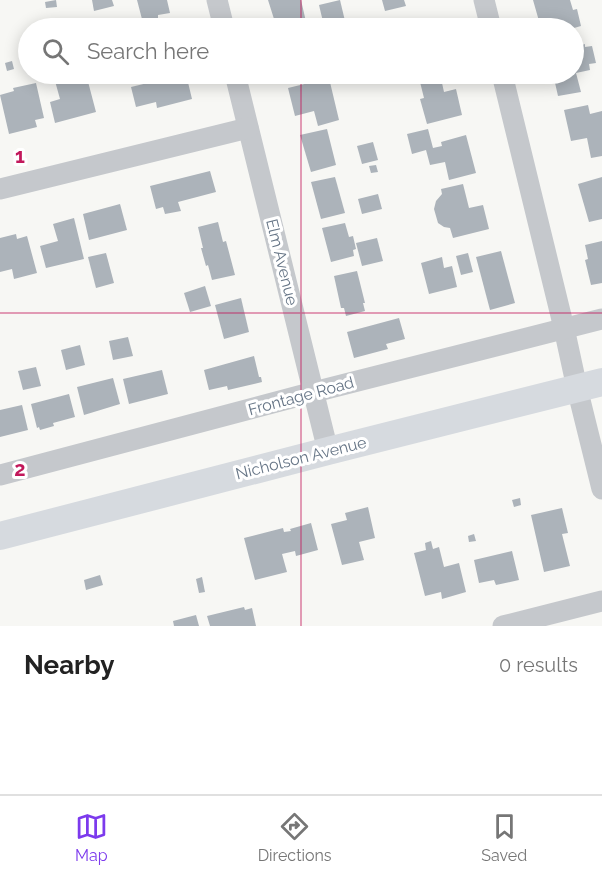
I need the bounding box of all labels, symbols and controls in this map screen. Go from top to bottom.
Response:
search box [18,18,584,84]
icon: search [39,35,72,68]
text: Search here [87,38,209,64]
text: 1 [15,144,25,168]
street label: Elm Avenue [262,217,302,307]
street label: Frontage Road [246,373,356,419]
street label: Nicholson Avenue [234,433,368,483]
text: 2 [14,457,26,481]
text: Nearby [24,650,114,680]
text: 0 results [499,653,578,677]
tab: Map [75,810,108,865]
tab: Directions [258,810,332,865]
tab: Saved [481,810,527,865]

